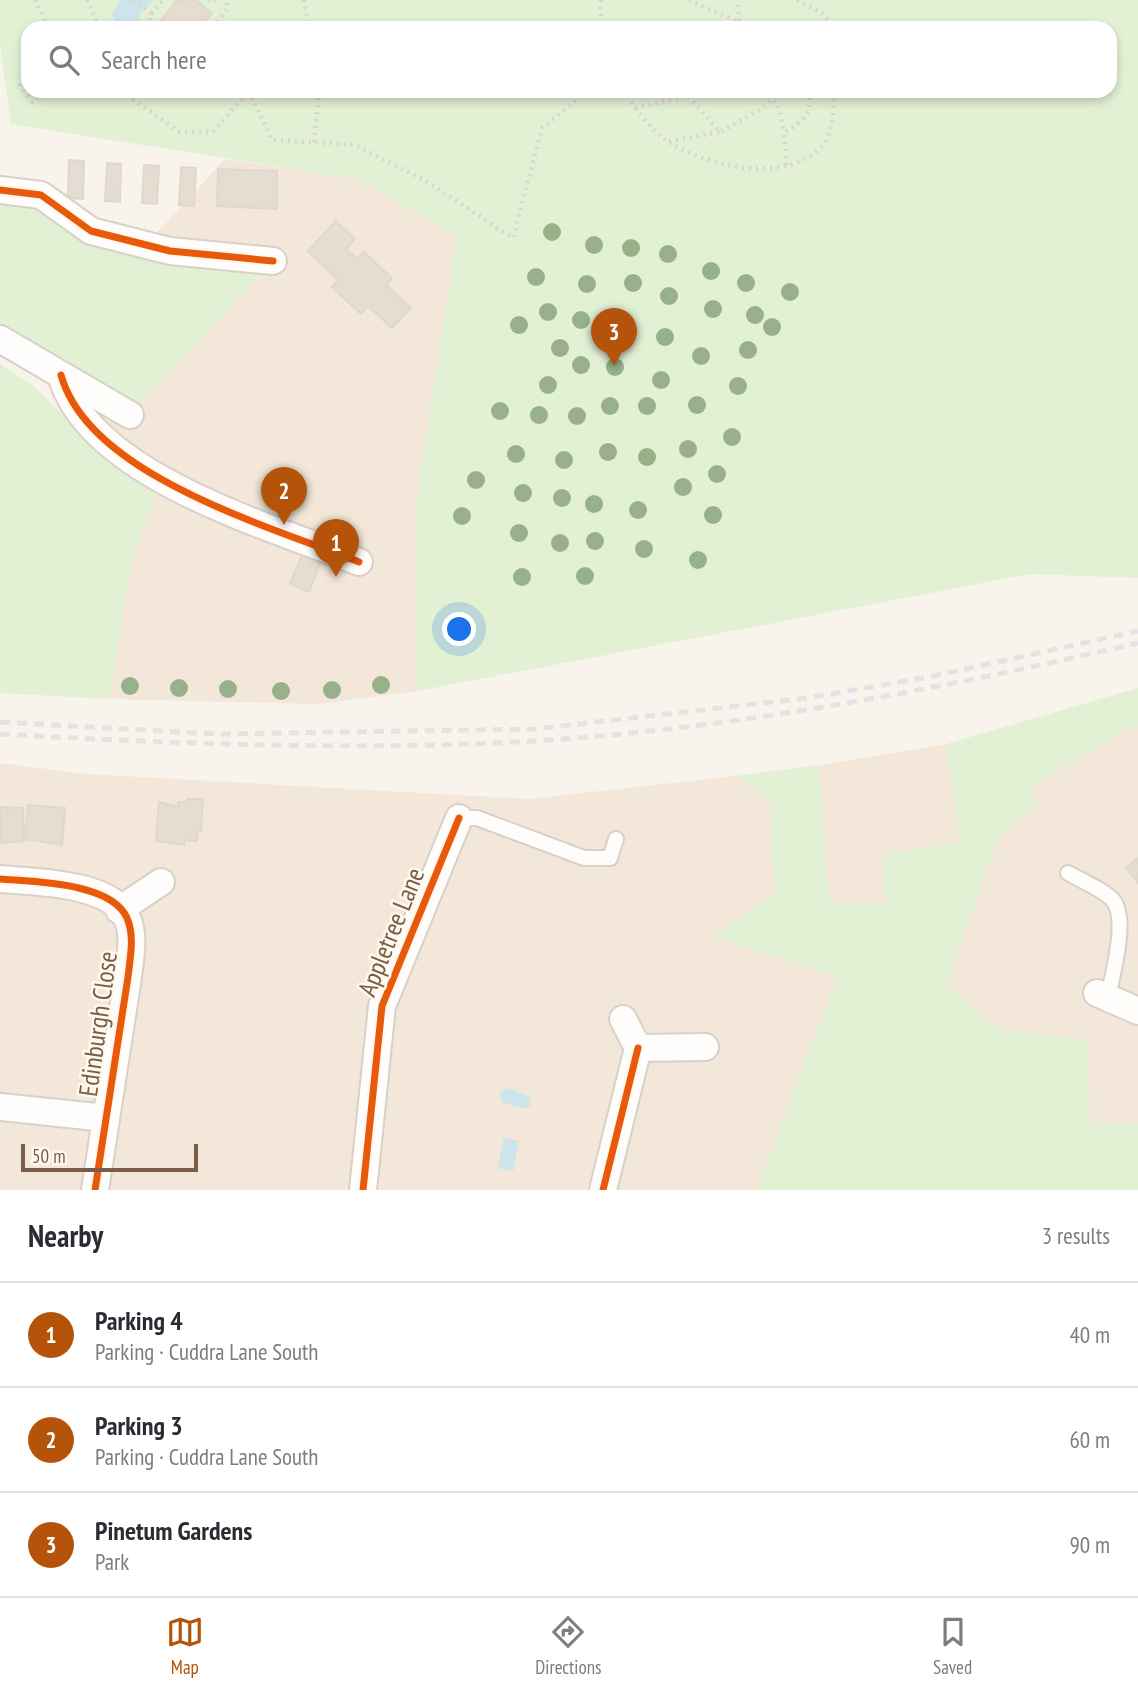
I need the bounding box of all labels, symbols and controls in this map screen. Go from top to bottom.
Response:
search box [21,21,1117,98]
icon: search [45,41,83,79]
text: Search here [101,43,207,76]
pin: 3 [591,308,637,366]
pin: 2 [261,467,307,525]
pin: 1 [313,519,359,577]
your location [442,612,476,646]
street label: Appletree Lane [350,863,431,1001]
street label: Edinburgh Close [71,949,124,1099]
scale bar [21,1141,198,1173]
text: 50 m [32,1144,66,1168]
text: Nearby [28,1216,103,1255]
text: 3 results [1042,1221,1110,1250]
text: Parking 4 [95,1304,183,1337]
text: 1 [46,1320,57,1349]
text: 40 m [1069,1320,1110,1349]
text: Parking · Cuddra Lane South [95,1337,318,1366]
text: Parking 3 [95,1409,183,1442]
text: 2 [46,1425,57,1454]
text: 60 m [1069,1425,1110,1454]
text: Parking · Cuddra Lane South [95,1442,318,1471]
text: Pinetum Gardens [95,1514,252,1547]
text: 3 [46,1530,57,1559]
text: 90 m [1069,1530,1110,1559]
text: Park [95,1547,129,1576]
tab: Map [166,1613,204,1679]
tab: Directions [535,1613,601,1679]
tab: Saved [933,1613,972,1679]

